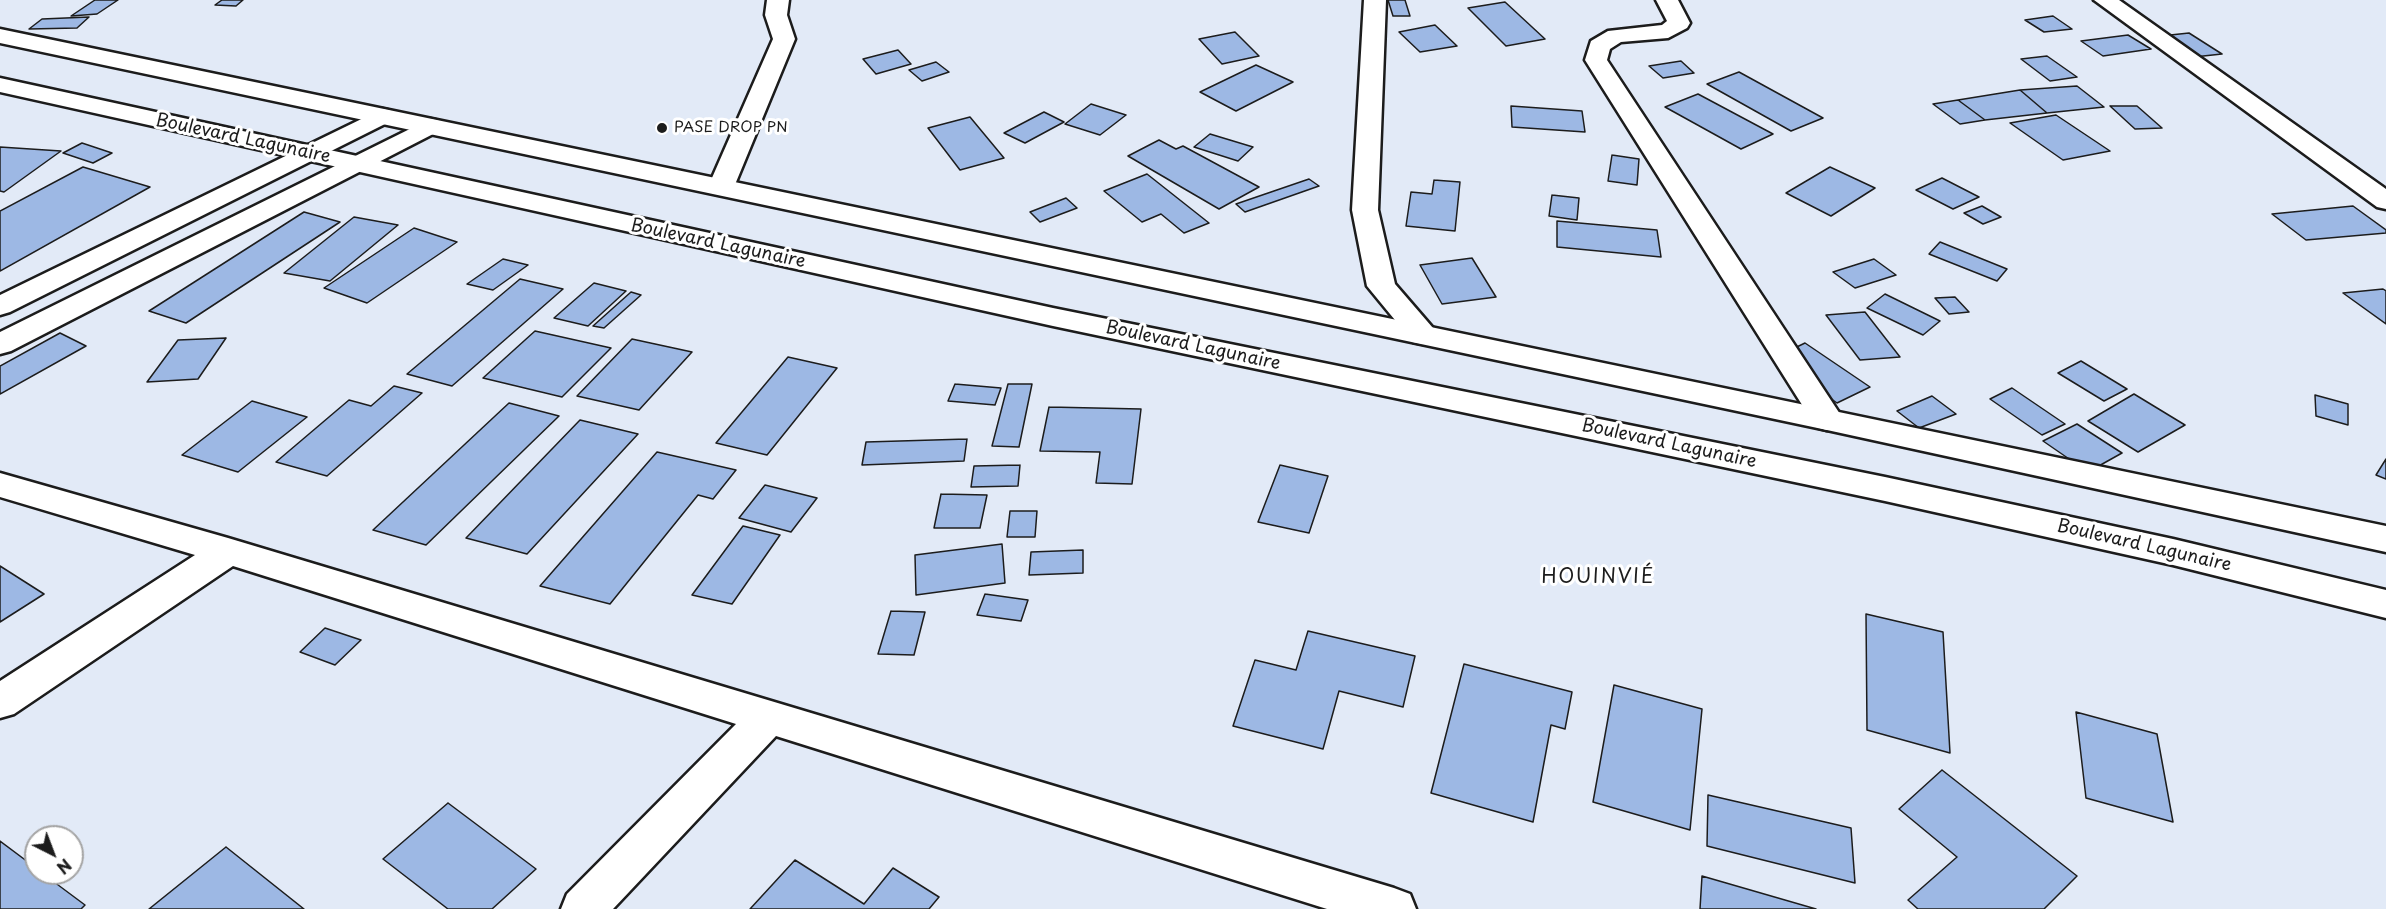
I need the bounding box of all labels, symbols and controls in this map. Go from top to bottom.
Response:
street label: Boulevard Lagunaire [154,110,332,168]
place label: PASE DROP PN [674,119,788,137]
marker: PASE DROP PN [655,121,669,135]
street label: Boulevard Lagunaire [629,215,807,273]
street label: Boulevard Lagunaire [1104,317,1282,375]
street label: Boulevard Lagunaire [1580,415,1758,473]
street label: Boulevard Lagunaire [2055,515,2233,577]
district label: HOUINVIÉ [1541,565,1655,589]
north arrow [24,825,84,885]
text: N [52,854,77,880]

